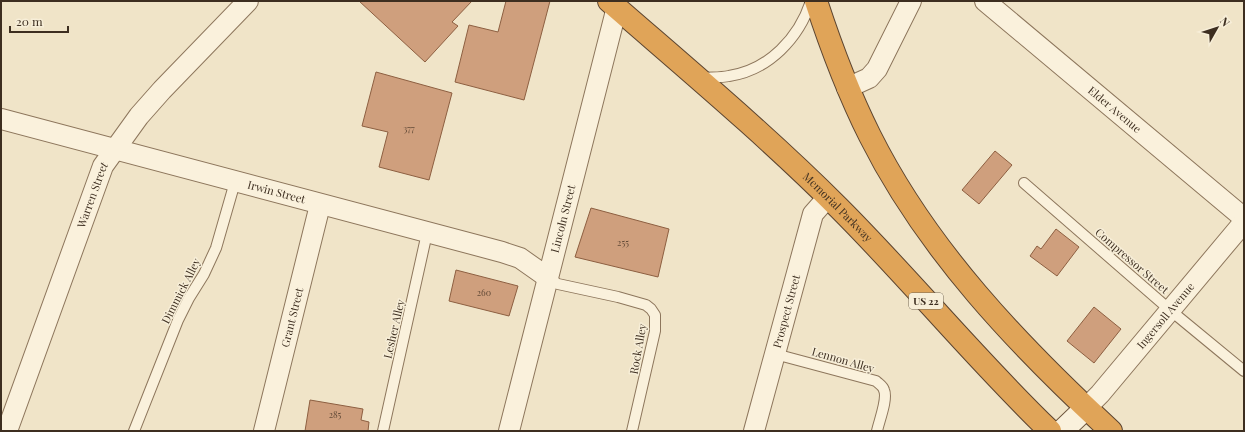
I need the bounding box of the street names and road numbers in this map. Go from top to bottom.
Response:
street label: Elder Avenue [1085,82,1145,136]
street label: Warren Street [73,158,111,231]
street label: Memorial Parkway [800,169,876,245]
street label: Irwin Street [246,177,307,207]
street label: Lincoln Street [547,183,578,254]
street label: Compressor Street [1092,225,1172,297]
street label: Dimmick Alley [158,255,204,326]
street label: Prospect Street [769,273,803,350]
street label: Ingersoll Avenue [1133,279,1198,352]
street label: Grant Street [277,286,306,349]
road number: US 22 [909,293,943,309]
street label: Lesher Alley [379,297,408,360]
street label: Rock Alley [626,322,649,375]
street label: Lennon Alley [810,343,877,376]

